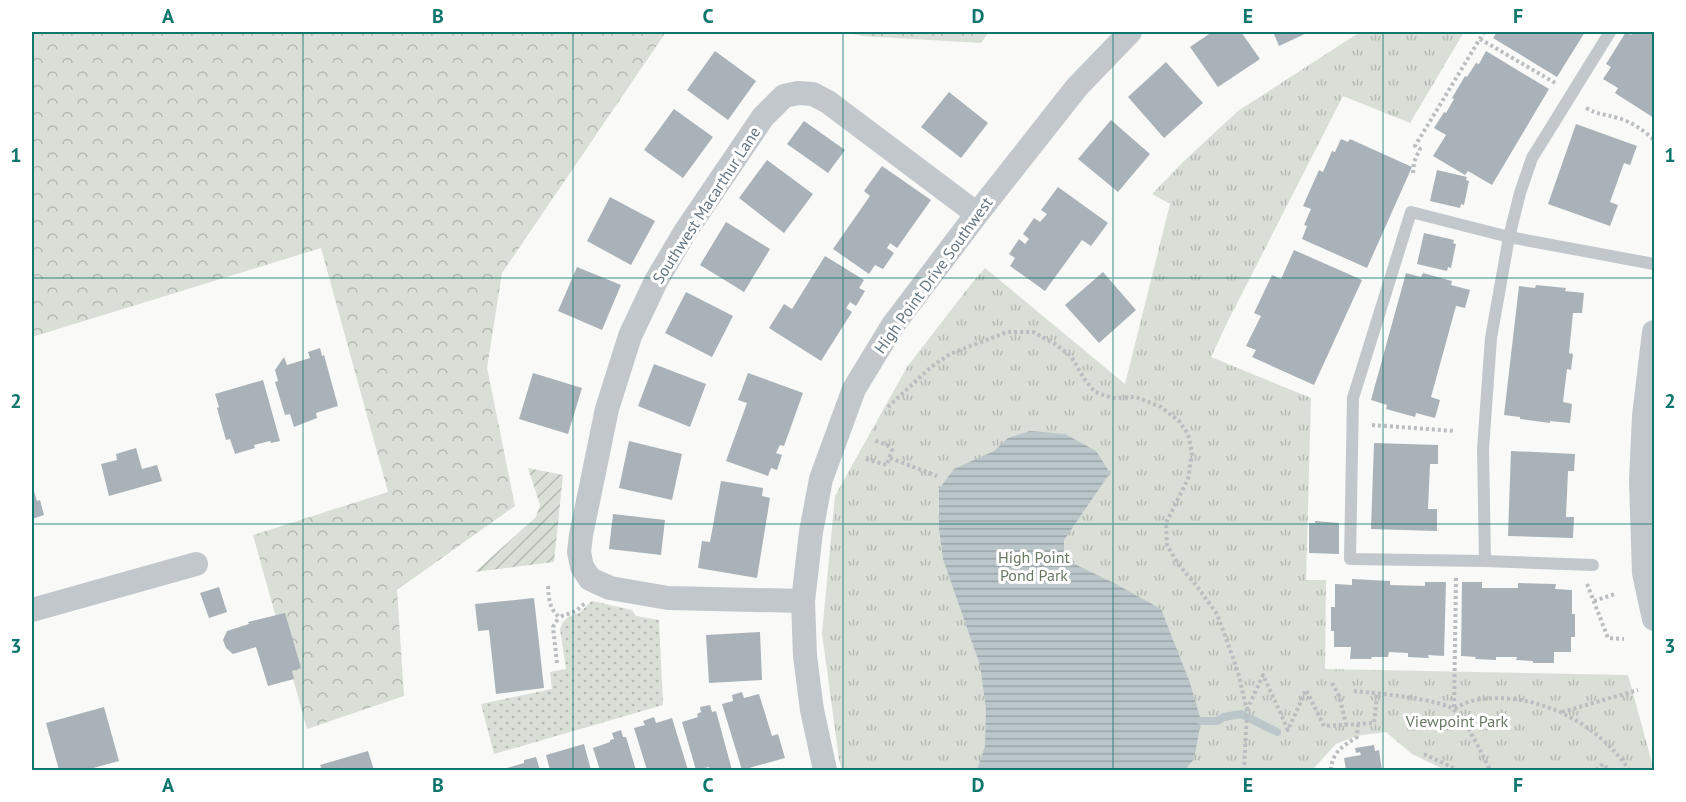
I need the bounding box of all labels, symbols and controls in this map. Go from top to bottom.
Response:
text: A [162,3,175,29]
text: B [432,3,444,29]
text: C [702,3,714,29]
text: D [972,3,985,29]
text: E [1243,3,1253,29]
text: F [1513,3,1523,29]
street label: Southwest Macarthur Lane [648,123,764,287]
text: 1 [10,142,22,168]
text: 1 [1664,142,1676,168]
street label: High Point Drive Southwest [870,193,997,357]
text: 2 [10,388,22,414]
text: 2 [1664,388,1676,414]
park label: High Point Pond Park [998,547,1071,585]
text: 3 [10,633,22,659]
text: 3 [1664,633,1676,659]
park label: Viewpoint Park [1405,711,1509,731]
text: A [162,772,175,798]
text: B [432,772,444,798]
text: C [702,772,714,798]
text: D [972,772,985,798]
text: E [1243,772,1253,798]
text: F [1513,772,1523,798]

